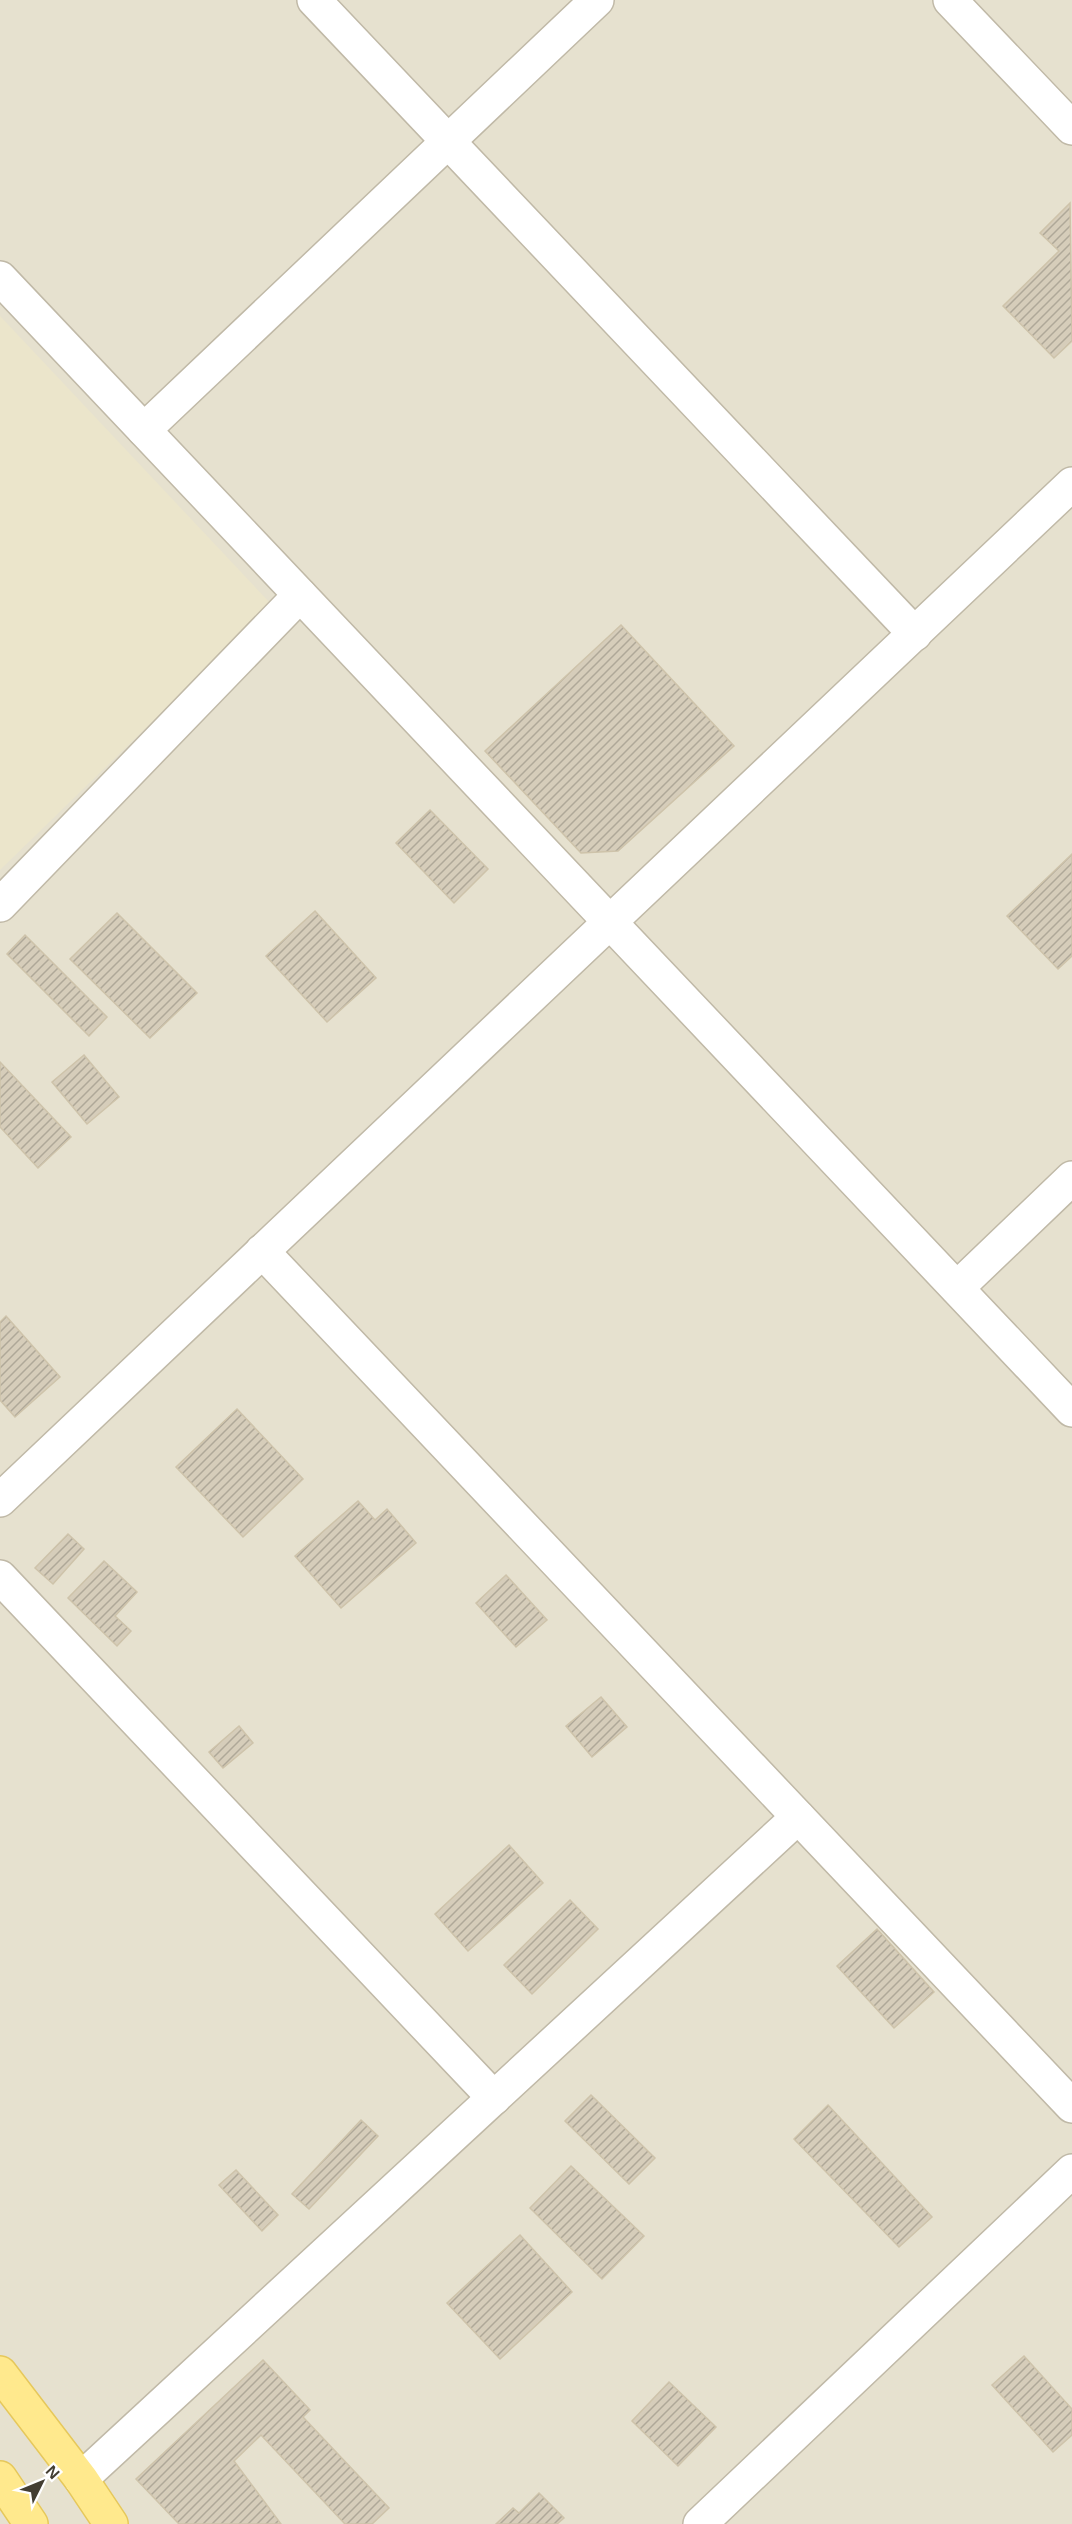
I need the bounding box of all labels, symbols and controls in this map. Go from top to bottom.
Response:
north arrow [12,2452,72,2512]
text: N [42,2462,63,2482]

